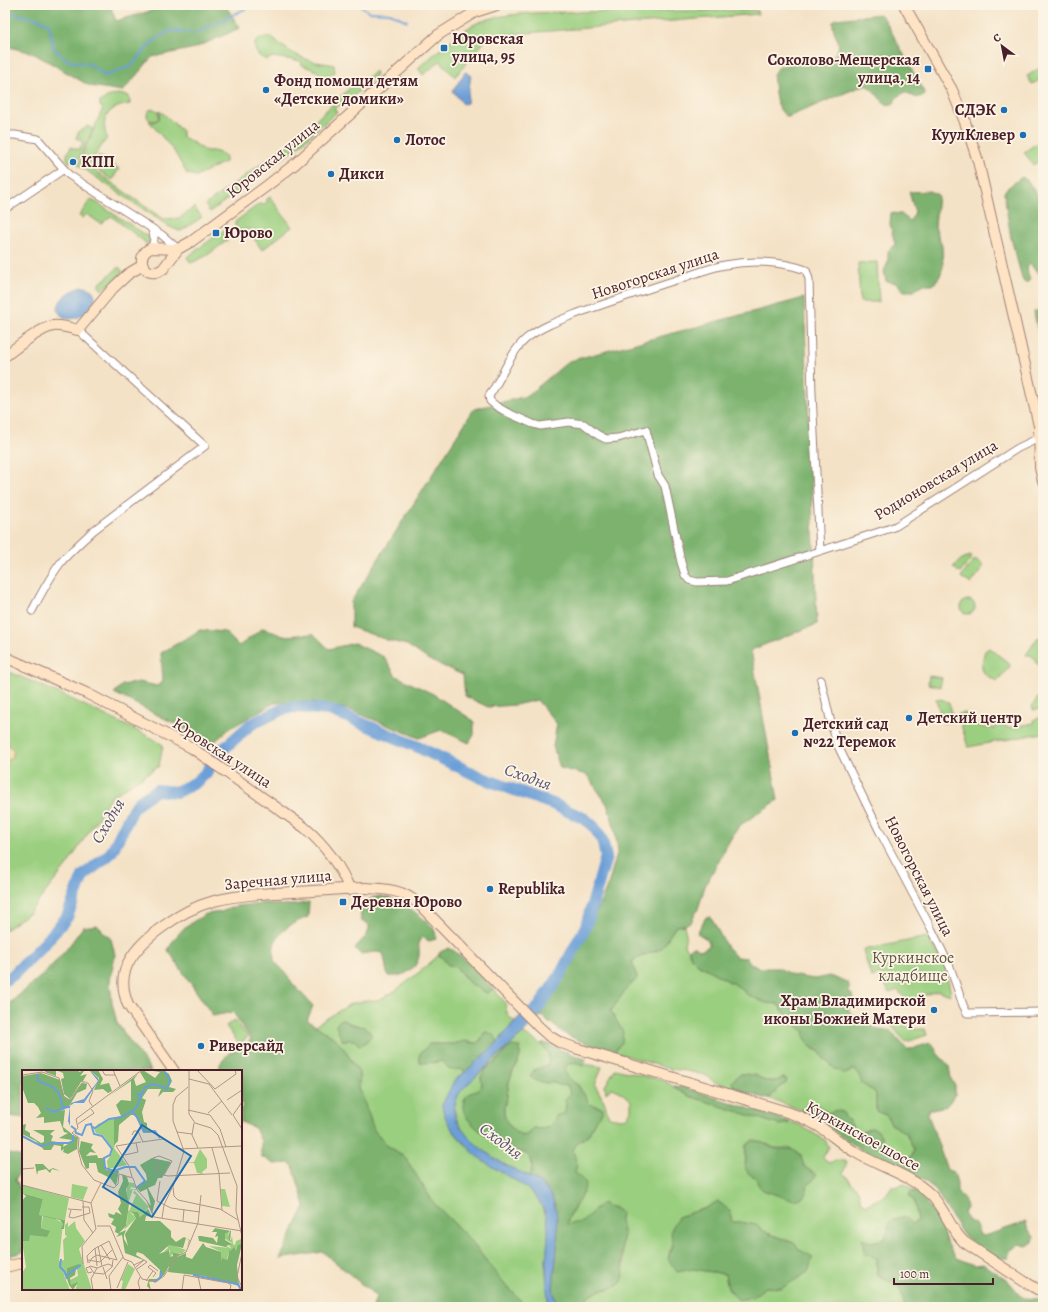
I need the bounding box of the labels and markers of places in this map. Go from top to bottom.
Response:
place label: Юровская улица, 95 [451,28,524,68]
marker: Юровская улица, 95 [439,43,449,53]
place label: Соколово-Мещерская улица, 14 [768,49,920,89]
marker: Соколово-Мещерская улица, 14 [923,64,933,74]
place label: Фонд помощи детям «Детские домики» [274,70,418,110]
marker: Фонд помощи детям «Детские домики» [261,85,271,95]
place label: СДЭК [955,99,996,121]
marker: СДЭК [999,105,1009,115]
place label: КуулКлевер [931,124,1015,146]
place label: Лотос [405,129,446,151]
marker: КуулКлевер [1018,130,1028,140]
marker: Лотос [392,135,402,145]
place label: КПП [81,151,115,173]
marker: КПП [68,157,78,167]
place label: Дикси [339,163,384,185]
marker: Дикси [326,169,336,179]
place label: Юрово [224,222,273,244]
marker: Юрово [211,228,221,238]
place label: Детский центр [917,707,1022,729]
place label: Детский сад №22 Теремок [803,713,896,753]
marker: Детский центр [904,713,914,723]
marker: Детский сад №22 Теремок [790,728,800,738]
place label: Republika [498,878,566,900]
marker: Republika [485,884,495,894]
place label: Деревня Юрово [351,891,462,913]
marker: Деревня Юрово [338,897,348,907]
place label: Храм Владимирской иконы Божией Матери [763,990,926,1030]
marker: Храм Владимирской иконы Божией Матери [929,1005,939,1015]
place label: Риверсайд [209,1035,284,1057]
marker: Риверсайд [196,1041,206,1051]

